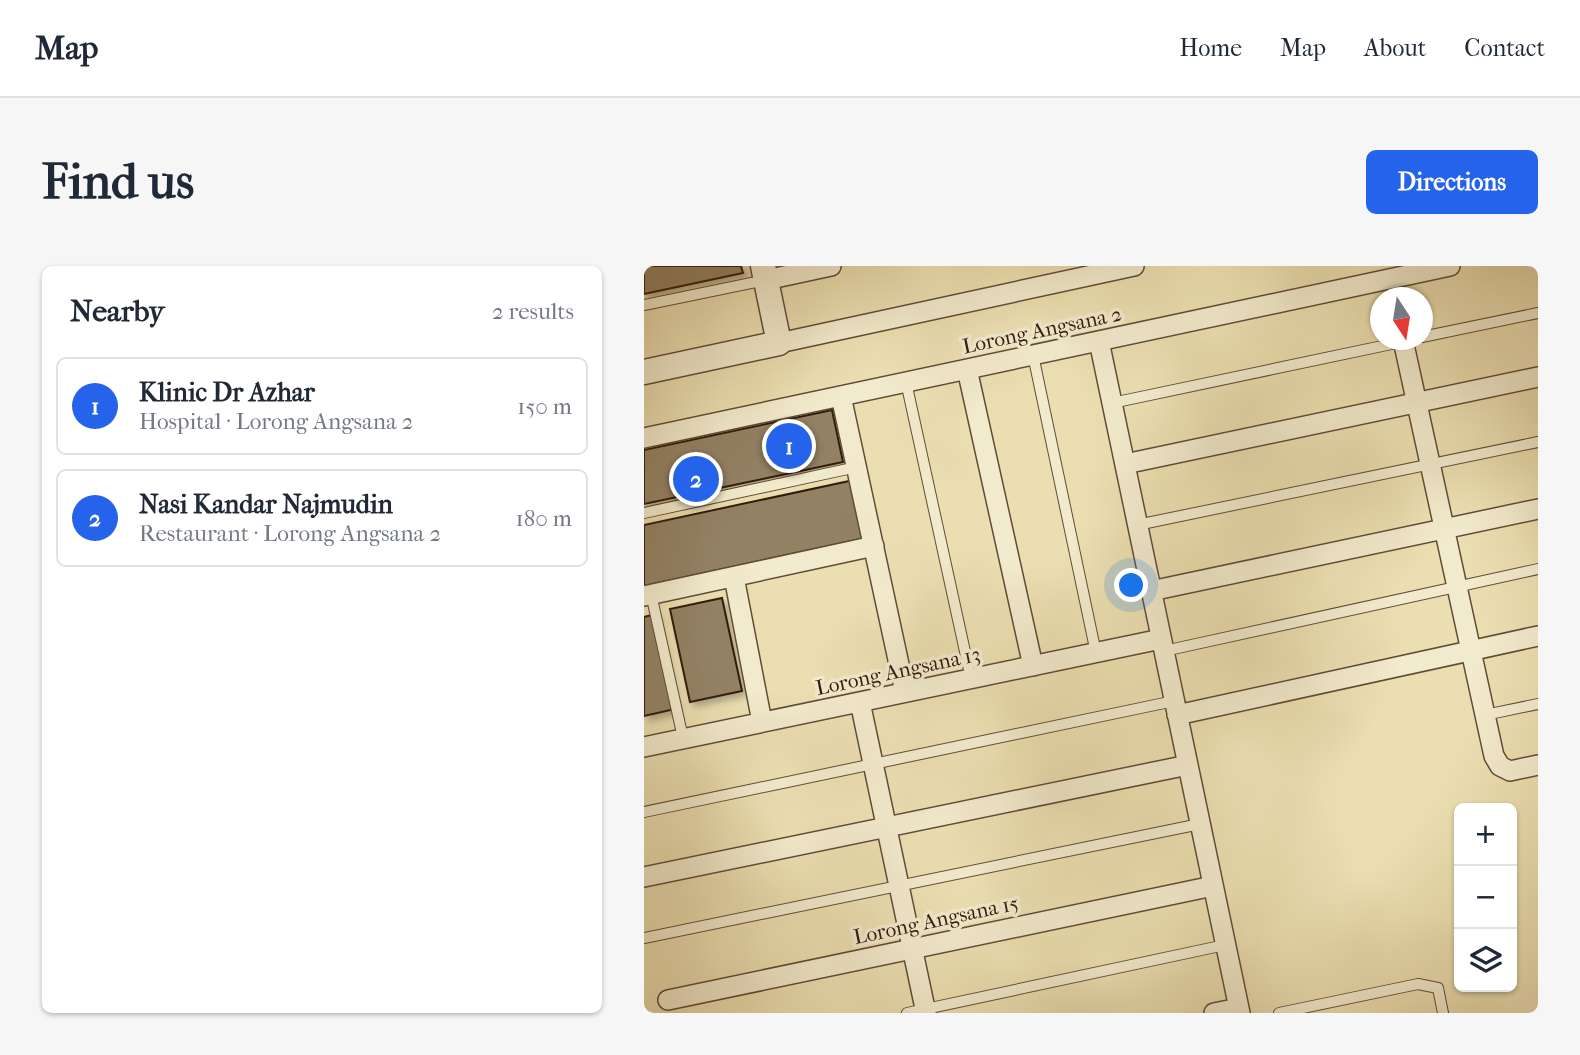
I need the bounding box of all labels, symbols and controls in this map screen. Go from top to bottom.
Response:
text: Map [35,29,98,68]
text: Home [1180,34,1242,62]
text: Map [1280,34,1326,62]
text: About [1364,34,1426,62]
text: Contact [1464,34,1545,62]
button: Directions [1366,150,1538,214]
text: Find us [42,153,194,211]
north arrow [1370,287,1433,350]
text: Nearby [70,294,165,329]
text: 2 results [492,298,574,325]
street label: Lorong Angsana 2 [960,301,1124,359]
text: Klinic Dr Azhar [139,377,315,408]
text: 1 [91,393,99,420]
text: 150 m [517,393,572,420]
text: Hospital · Lorong Angsana 2 [139,408,413,435]
pin: 1 [766,420,812,472]
pin: 2 [673,453,719,505]
text: Nasi Kandar Najmudin [139,489,393,520]
text: 2 [89,505,101,532]
text: 180 m [515,505,572,532]
text: Restaurant · Lorong Angsana 2 [139,520,441,547]
your location [1114,568,1148,602]
street label: Lorong Angsana 13 [814,642,982,700]
map controls [1454,803,1517,992]
button: + [1454,803,1517,866]
button: − [1454,866,1517,929]
street label: Lorong Angsana 15 [851,891,1021,949]
button: layers [1454,929,1517,992]

